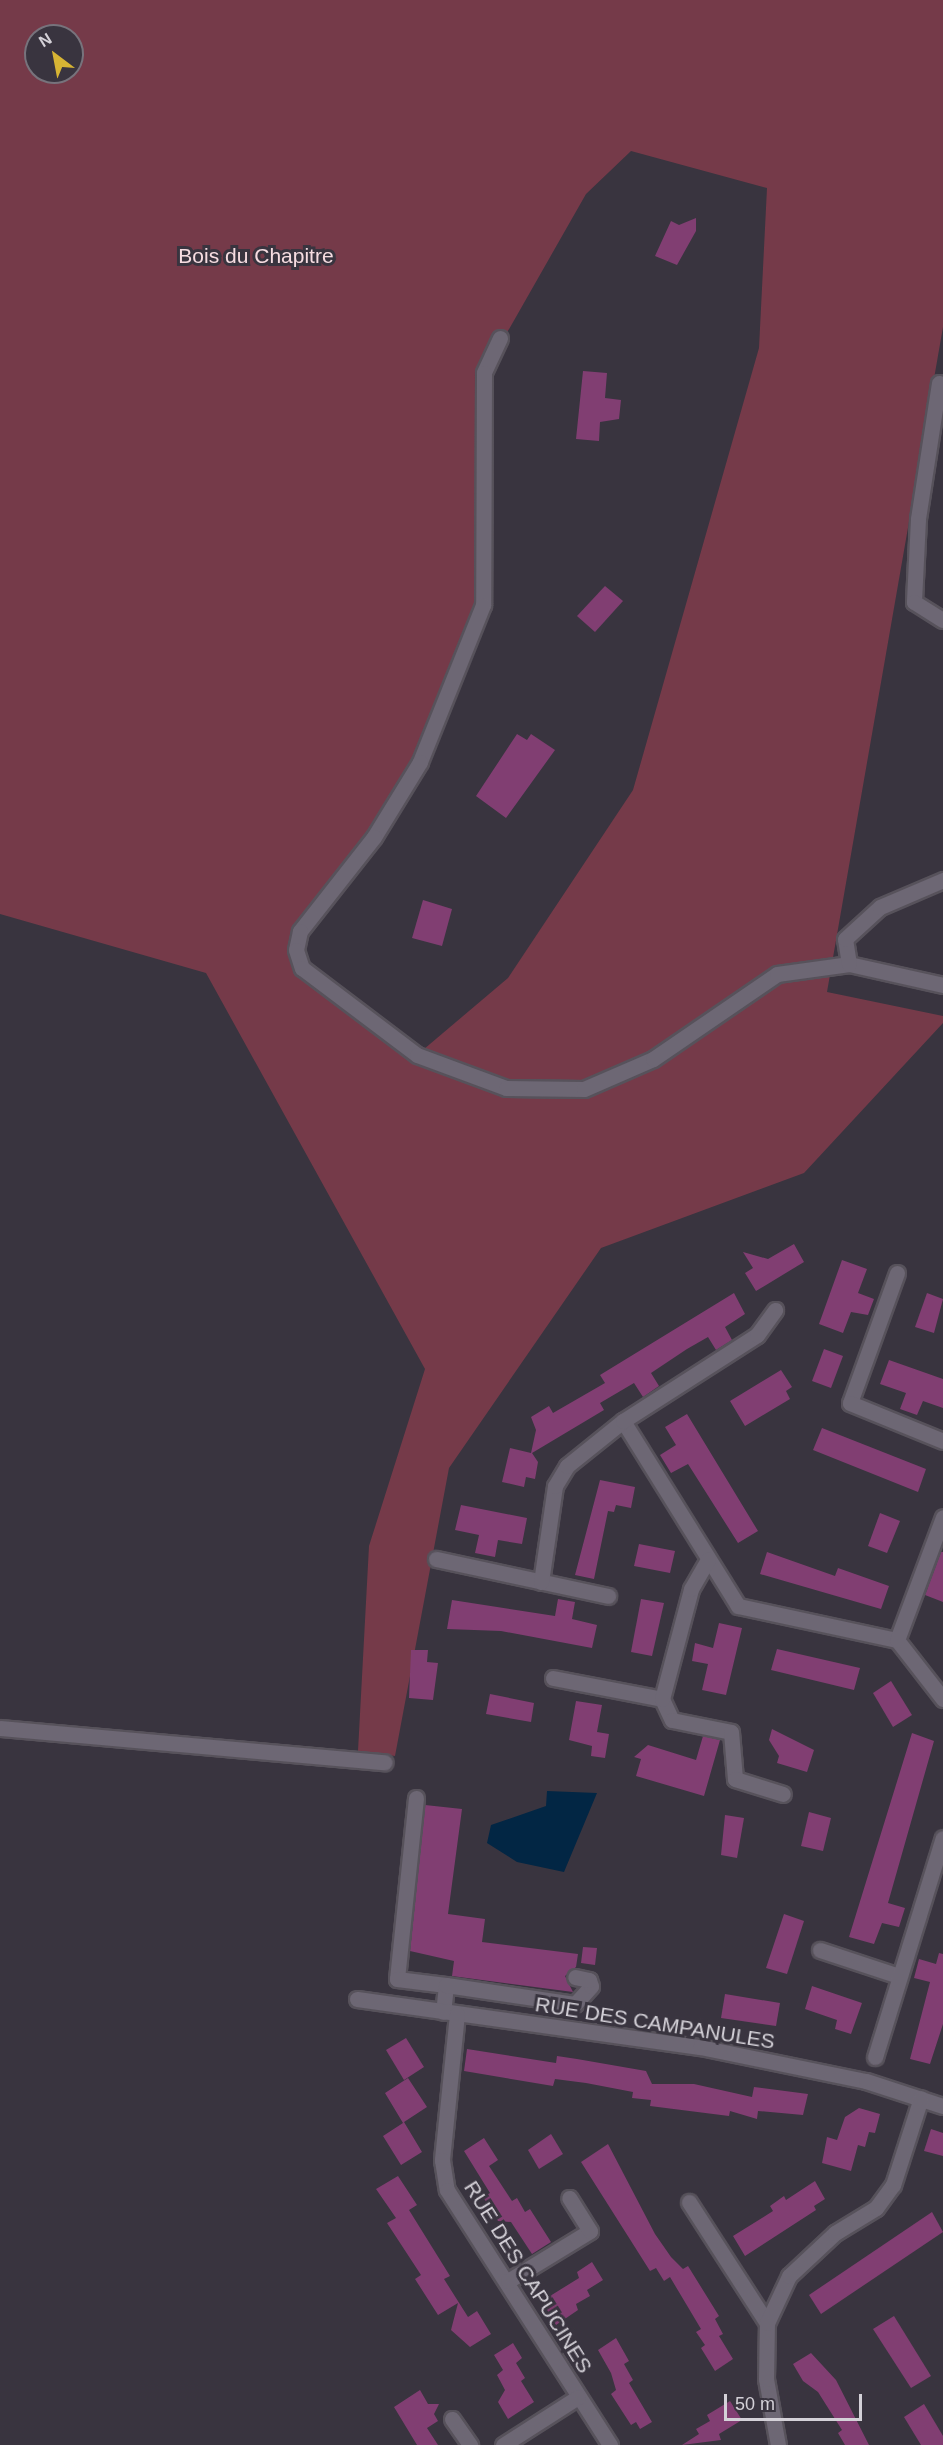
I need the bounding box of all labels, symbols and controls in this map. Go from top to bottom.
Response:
north arrow [24,24,84,84]
text: N [36,30,55,50]
park label: Bois du Chapitre [178,243,334,269]
street label: RUE DES CAMPANULES [533,1992,777,2054]
street label: RUE DES CAPUCINES [459,2176,597,2378]
scale bar [727,2382,865,2420]
text: 50 m [735,2394,775,2414]

